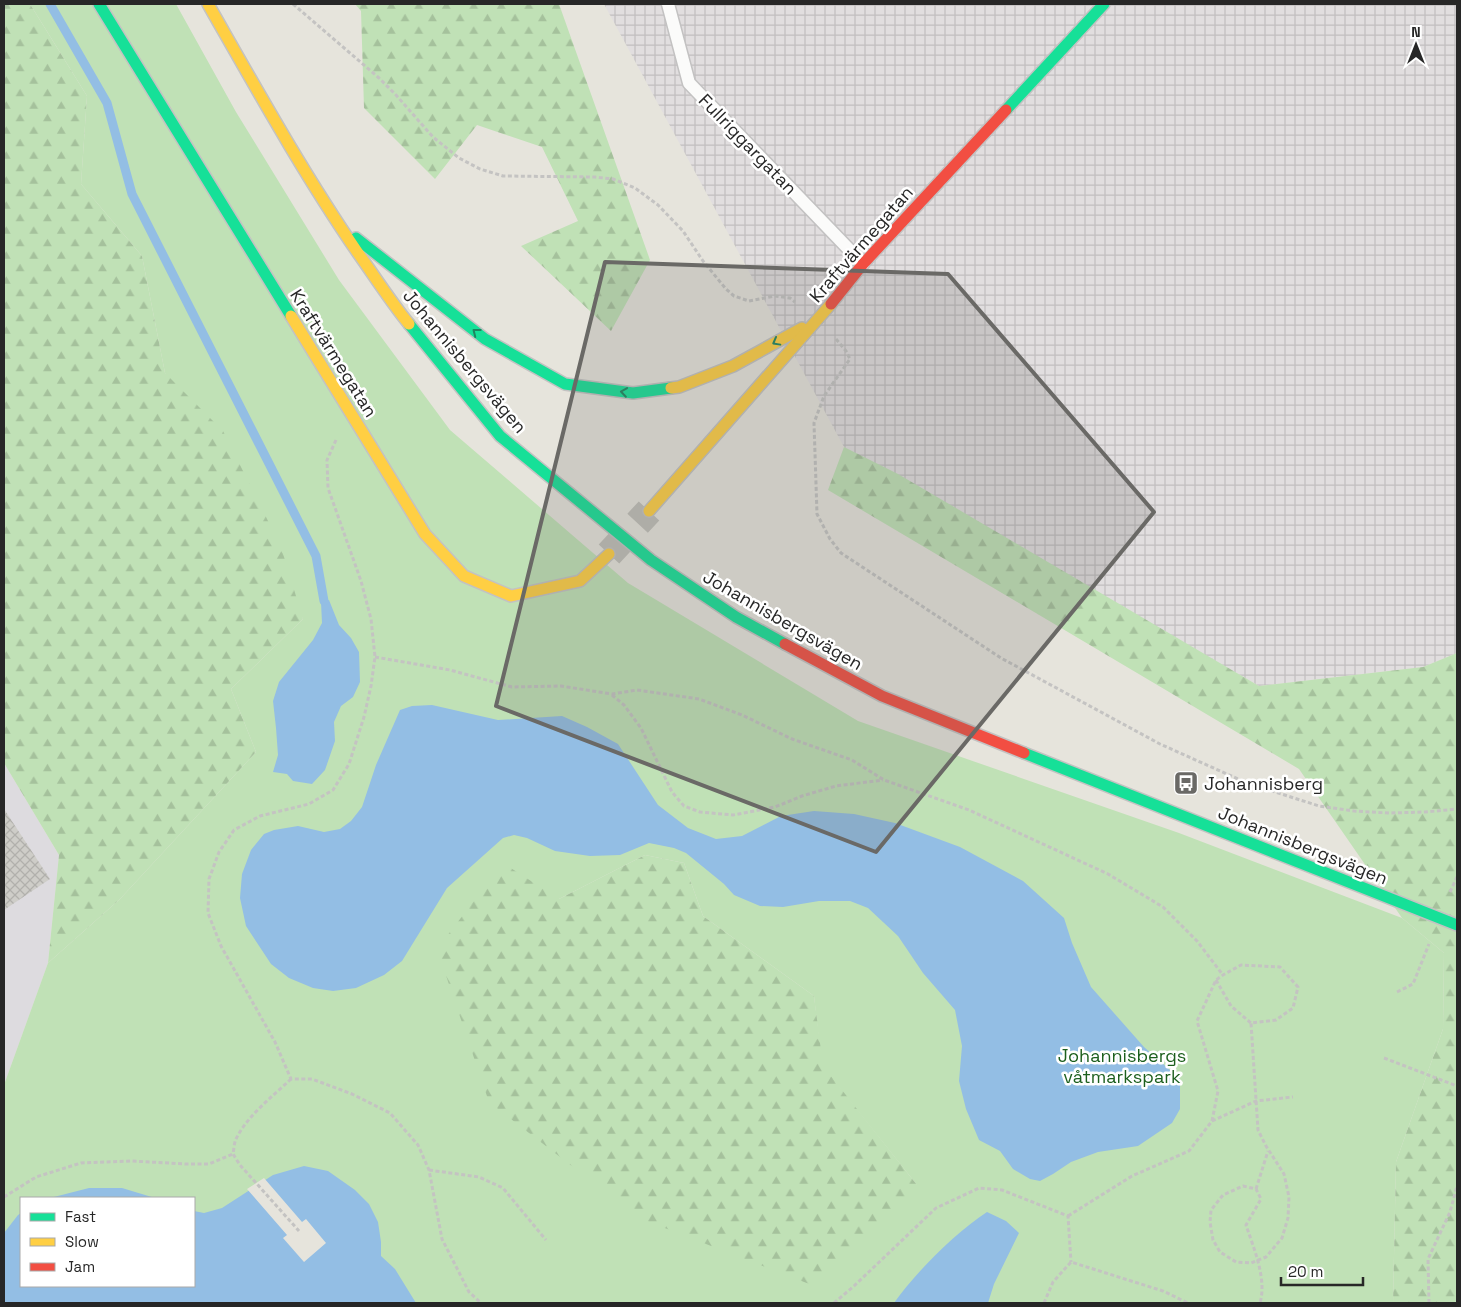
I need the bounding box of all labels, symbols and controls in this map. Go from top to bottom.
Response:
north arrow [1391,20,1441,70]
text: N [1411,23,1421,41]
street label: Fullriggargatan [694,89,802,199]
street label: Kraftvärmegatan [804,181,918,307]
street label: Johannisbergsvägen [398,284,532,438]
street label: Kraftvärmegatan [285,285,383,421]
one-way arrow [473,329,482,337]
one-way arrow [772,336,781,346]
one-way arrow [619,387,628,397]
street label: Johannisbergsvägen [699,565,867,675]
bus stop icon: Johannisberg [1173,770,1199,796]
place label: Johannisberg [1204,772,1323,795]
street label: Johannisbergsvägen [1215,800,1391,890]
park label: Johannisbergs våtmarkspark [1058,1044,1186,1088]
legend [20,1197,195,1287]
text: Fast [65,1207,96,1226]
text: Slow [65,1232,99,1251]
scale bar [1281,1254,1364,1286]
text: Jam [65,1257,95,1276]
text: 20 m [1288,1262,1323,1281]

